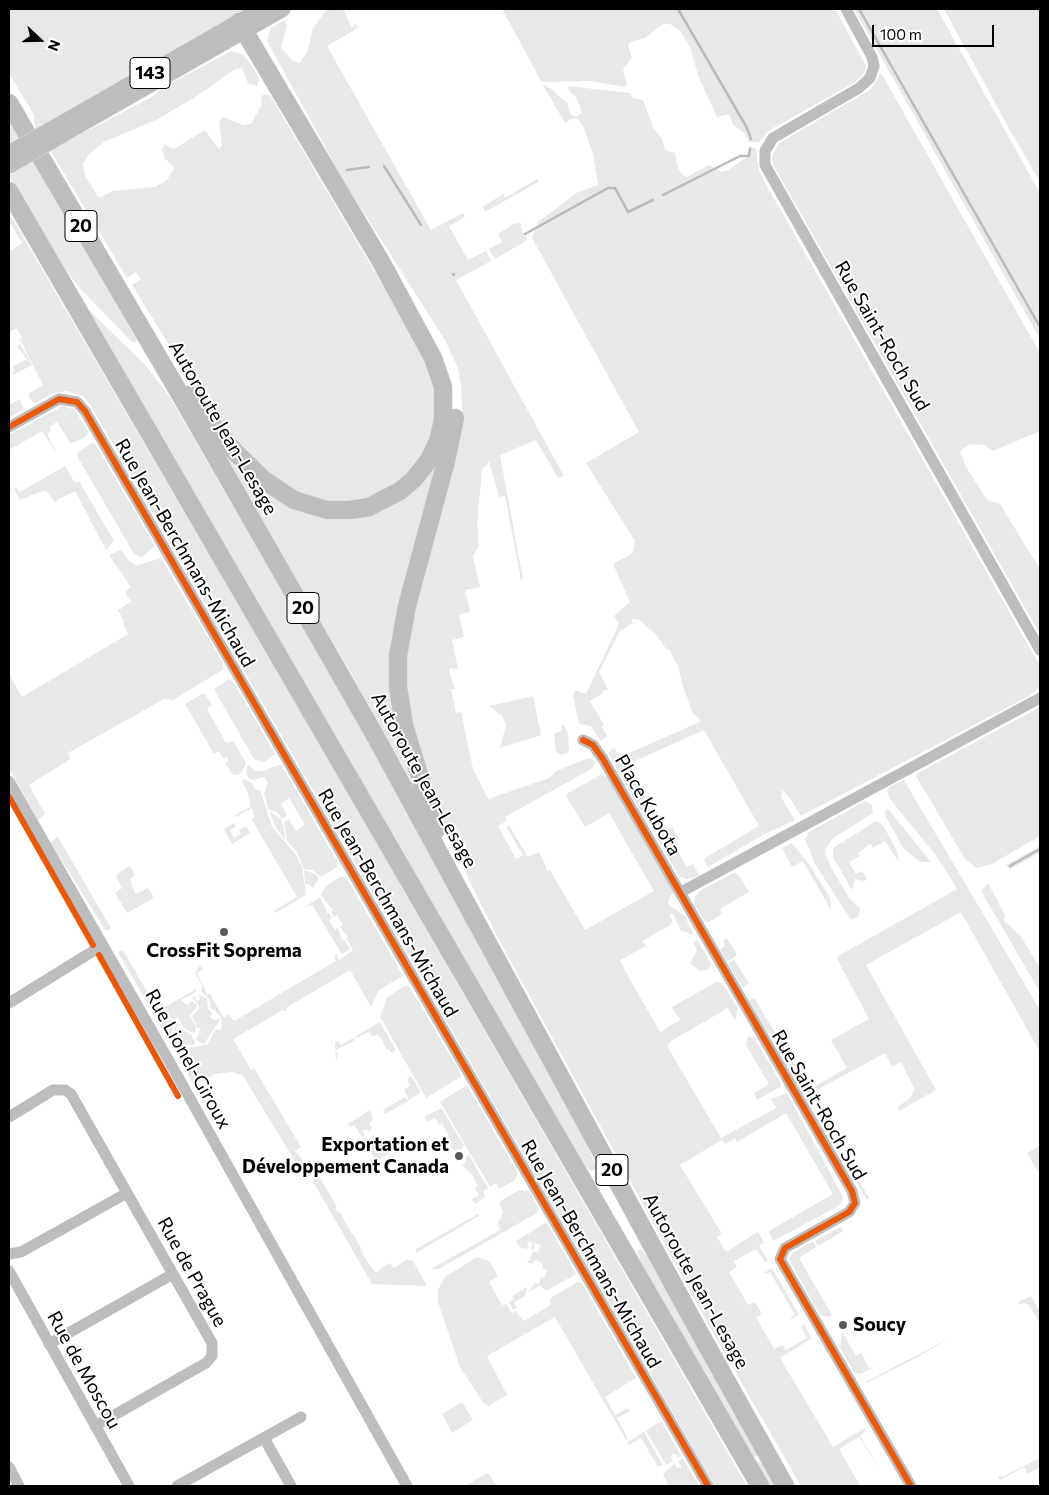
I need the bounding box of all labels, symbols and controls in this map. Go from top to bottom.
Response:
north arrow [15,15,65,65]
scale bar [874,15,996,47]
text: 100 m [880,25,922,43]
text: N [45,38,64,54]
road number: 143 [130,58,170,88]
road number: 20 [65,210,97,242]
street label: Rue Saint-Roch Sud [830,257,934,415]
street label: Autoroute Jean-Lesage [164,337,282,519]
street label: Rue Jean-Berchmans-Michaud [110,435,260,671]
road number: 20 [287,592,319,624]
street label: Autoroute Jean-Lesage [366,688,482,872]
street label: Place Kubota [610,750,686,860]
street label: Rue Jean-Berchmans-Michaud [313,785,463,1021]
marker: CrossFit Soprema [218,926,230,938]
place label: CrossFit Soprema [146,940,302,962]
street label: Rue Lionel-Giroux [140,985,236,1133]
street label: Rue Saint-Roch Sud [767,1026,871,1184]
place label: Exportation et Développement Canada [242,1134,449,1178]
street label: Rue Jean-Berchmans-Michaud [516,1136,666,1372]
marker: Exportation et Développement Canada [453,1150,465,1162]
road number: 20 [596,1154,628,1186]
street label: Autoroute Jean-Lesage [638,1189,754,1373]
street label: Rue de Prague [153,1213,231,1331]
street label: Rue de Moscou [42,1307,126,1433]
place label: Soucy [853,1314,906,1336]
marker: Soucy [837,1319,849,1331]

